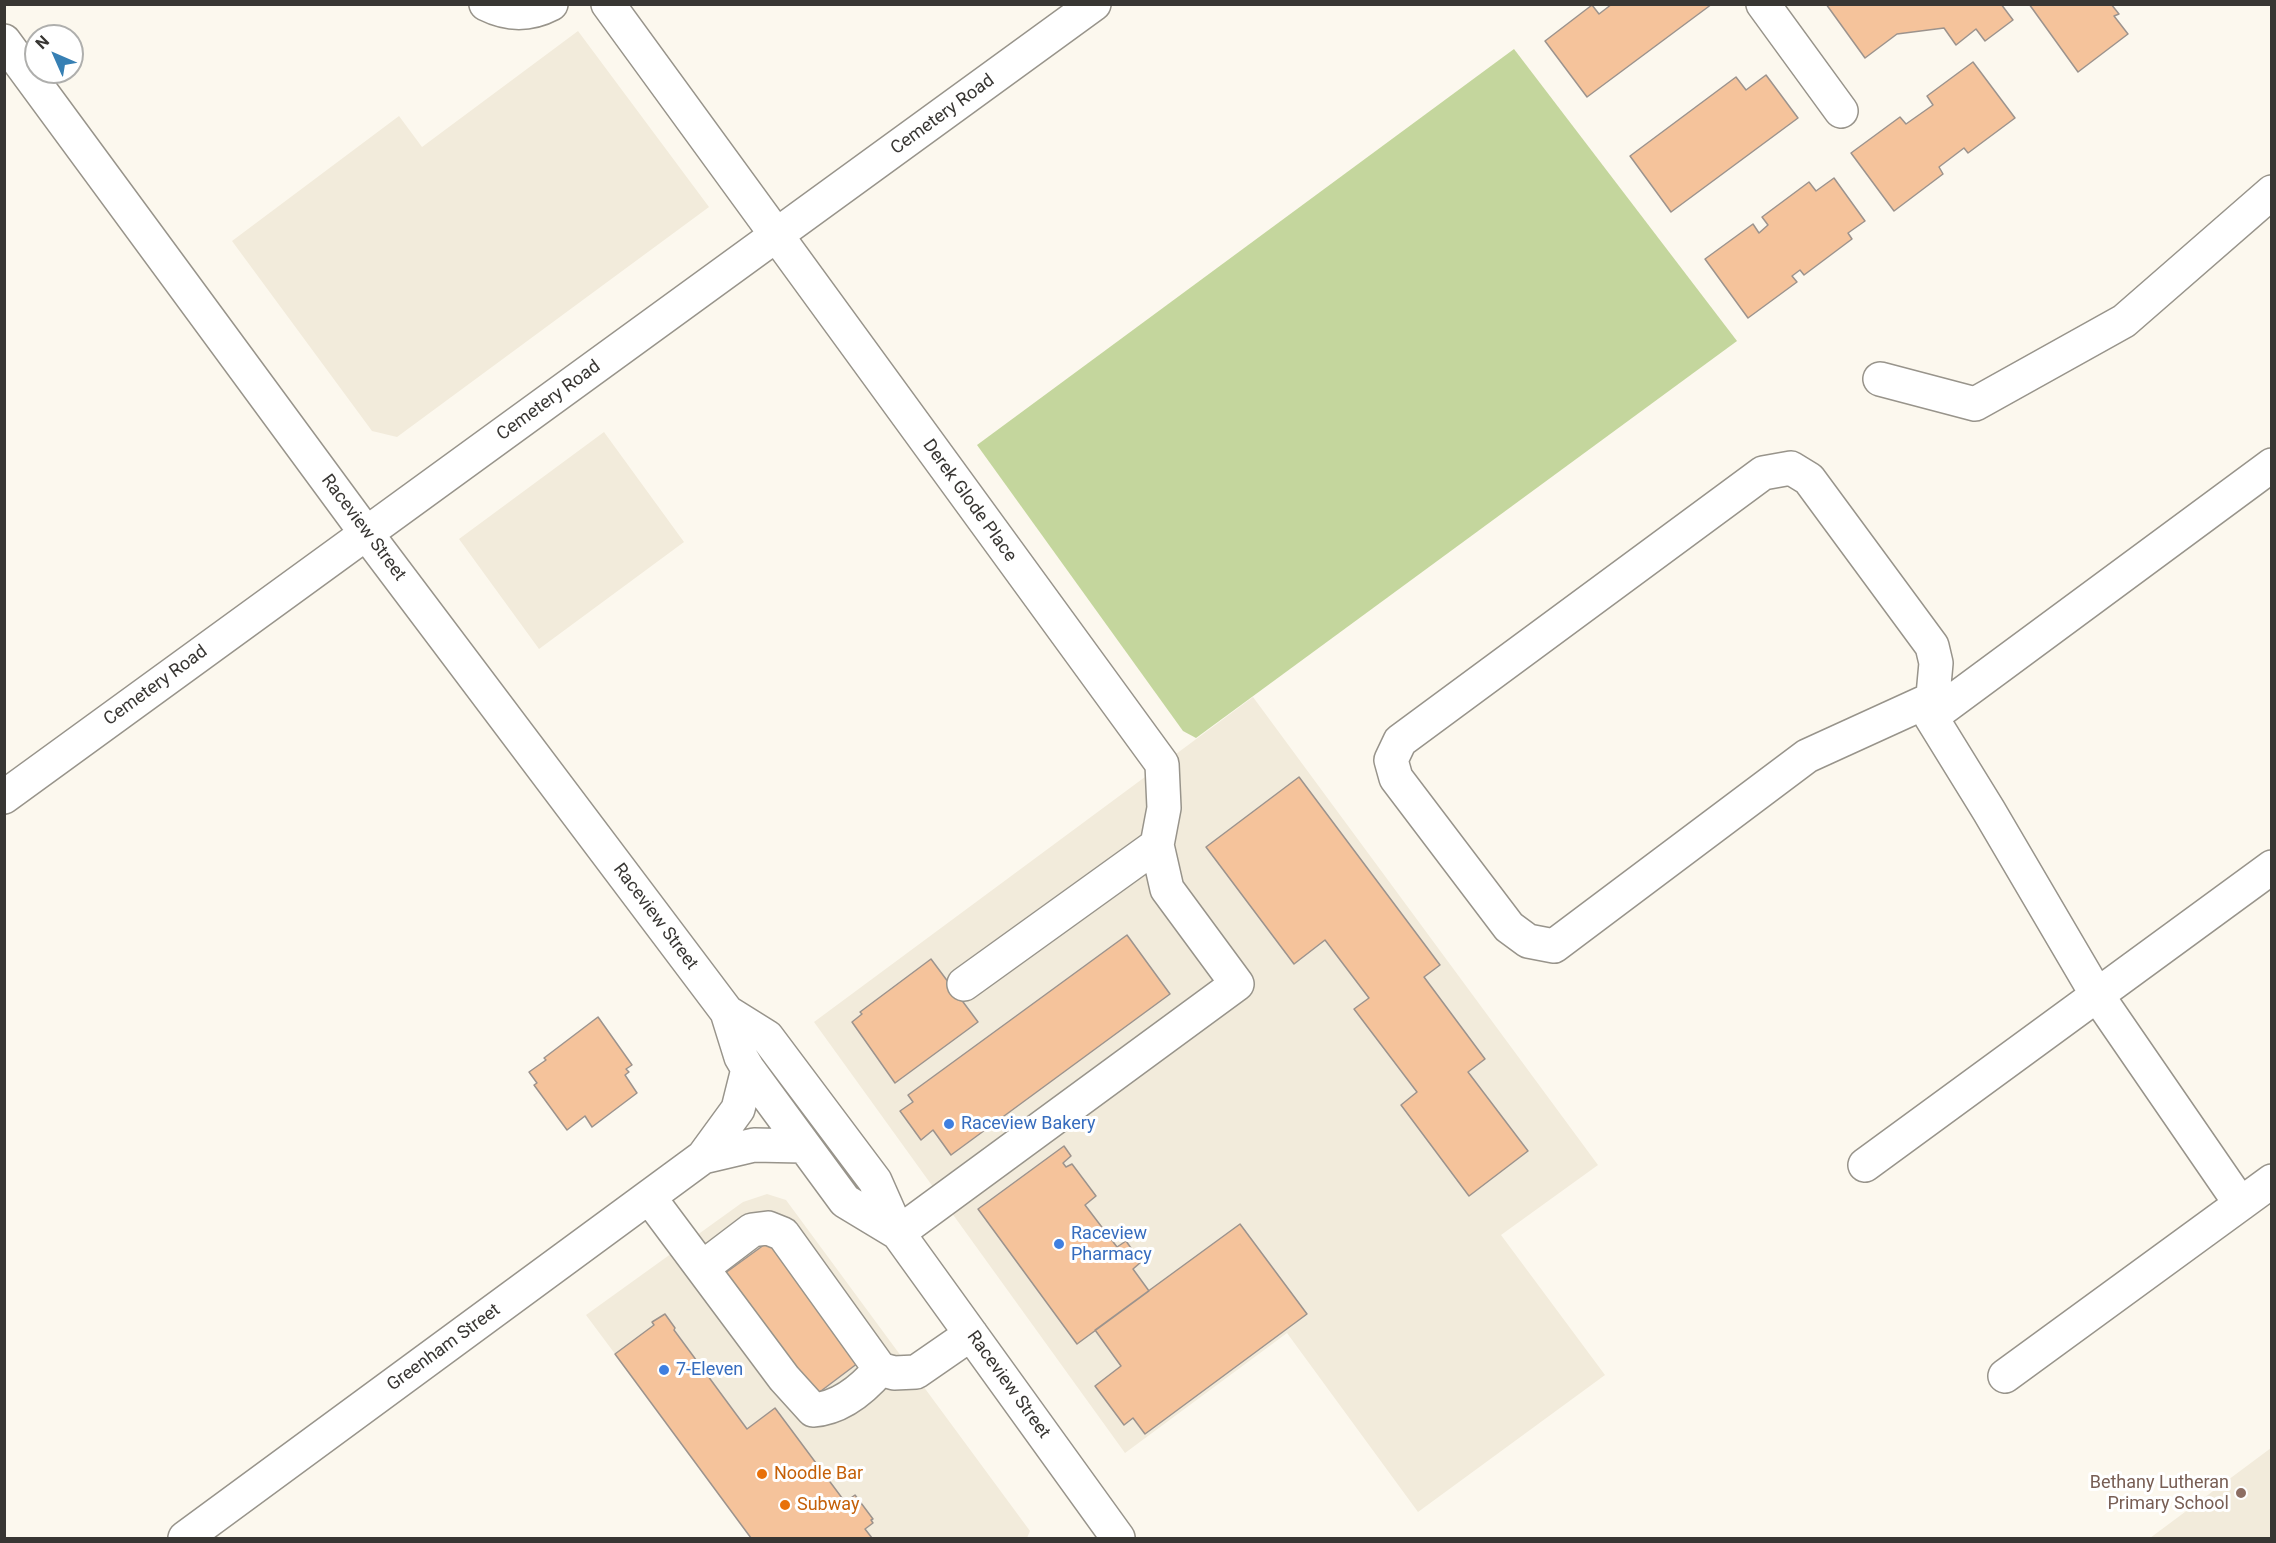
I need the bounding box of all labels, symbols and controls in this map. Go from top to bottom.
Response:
north arrow [24,24,84,84]
text: N [32,32,53,53]
street label: Cemetery Road [887,70,999,160]
street label: Cemetery Road [493,356,605,446]
street label: Derek Glode Place [917,436,1021,566]
street label: Raceview Street [316,470,410,586]
street label: Cemetery Road [100,641,212,731]
street label: Raceview Street [608,859,702,975]
place label: Raceview Bakery [961,1113,1096,1135]
marker: Raceview Bakery [942,1117,956,1131]
place label: Raceview Pharmacy [1071,1223,1152,1266]
marker: Raceview Pharmacy [1052,1237,1066,1251]
street label: Greenham Street [383,1300,505,1396]
street label: Raceview Street [962,1327,1054,1443]
place label: 7-Eleven [676,1359,743,1381]
marker: 7-Eleven [657,1363,671,1377]
place label: Noodle Bar [774,1463,863,1485]
marker: Noodle Bar [755,1467,769,1481]
place label: Bethany Lutheran Primary School [2090,1472,2229,1514]
marker: Bethany Lutheran Primary School [2234,1486,2248,1500]
place label: Subway [797,1494,859,1516]
marker: Subway [778,1498,792,1512]

